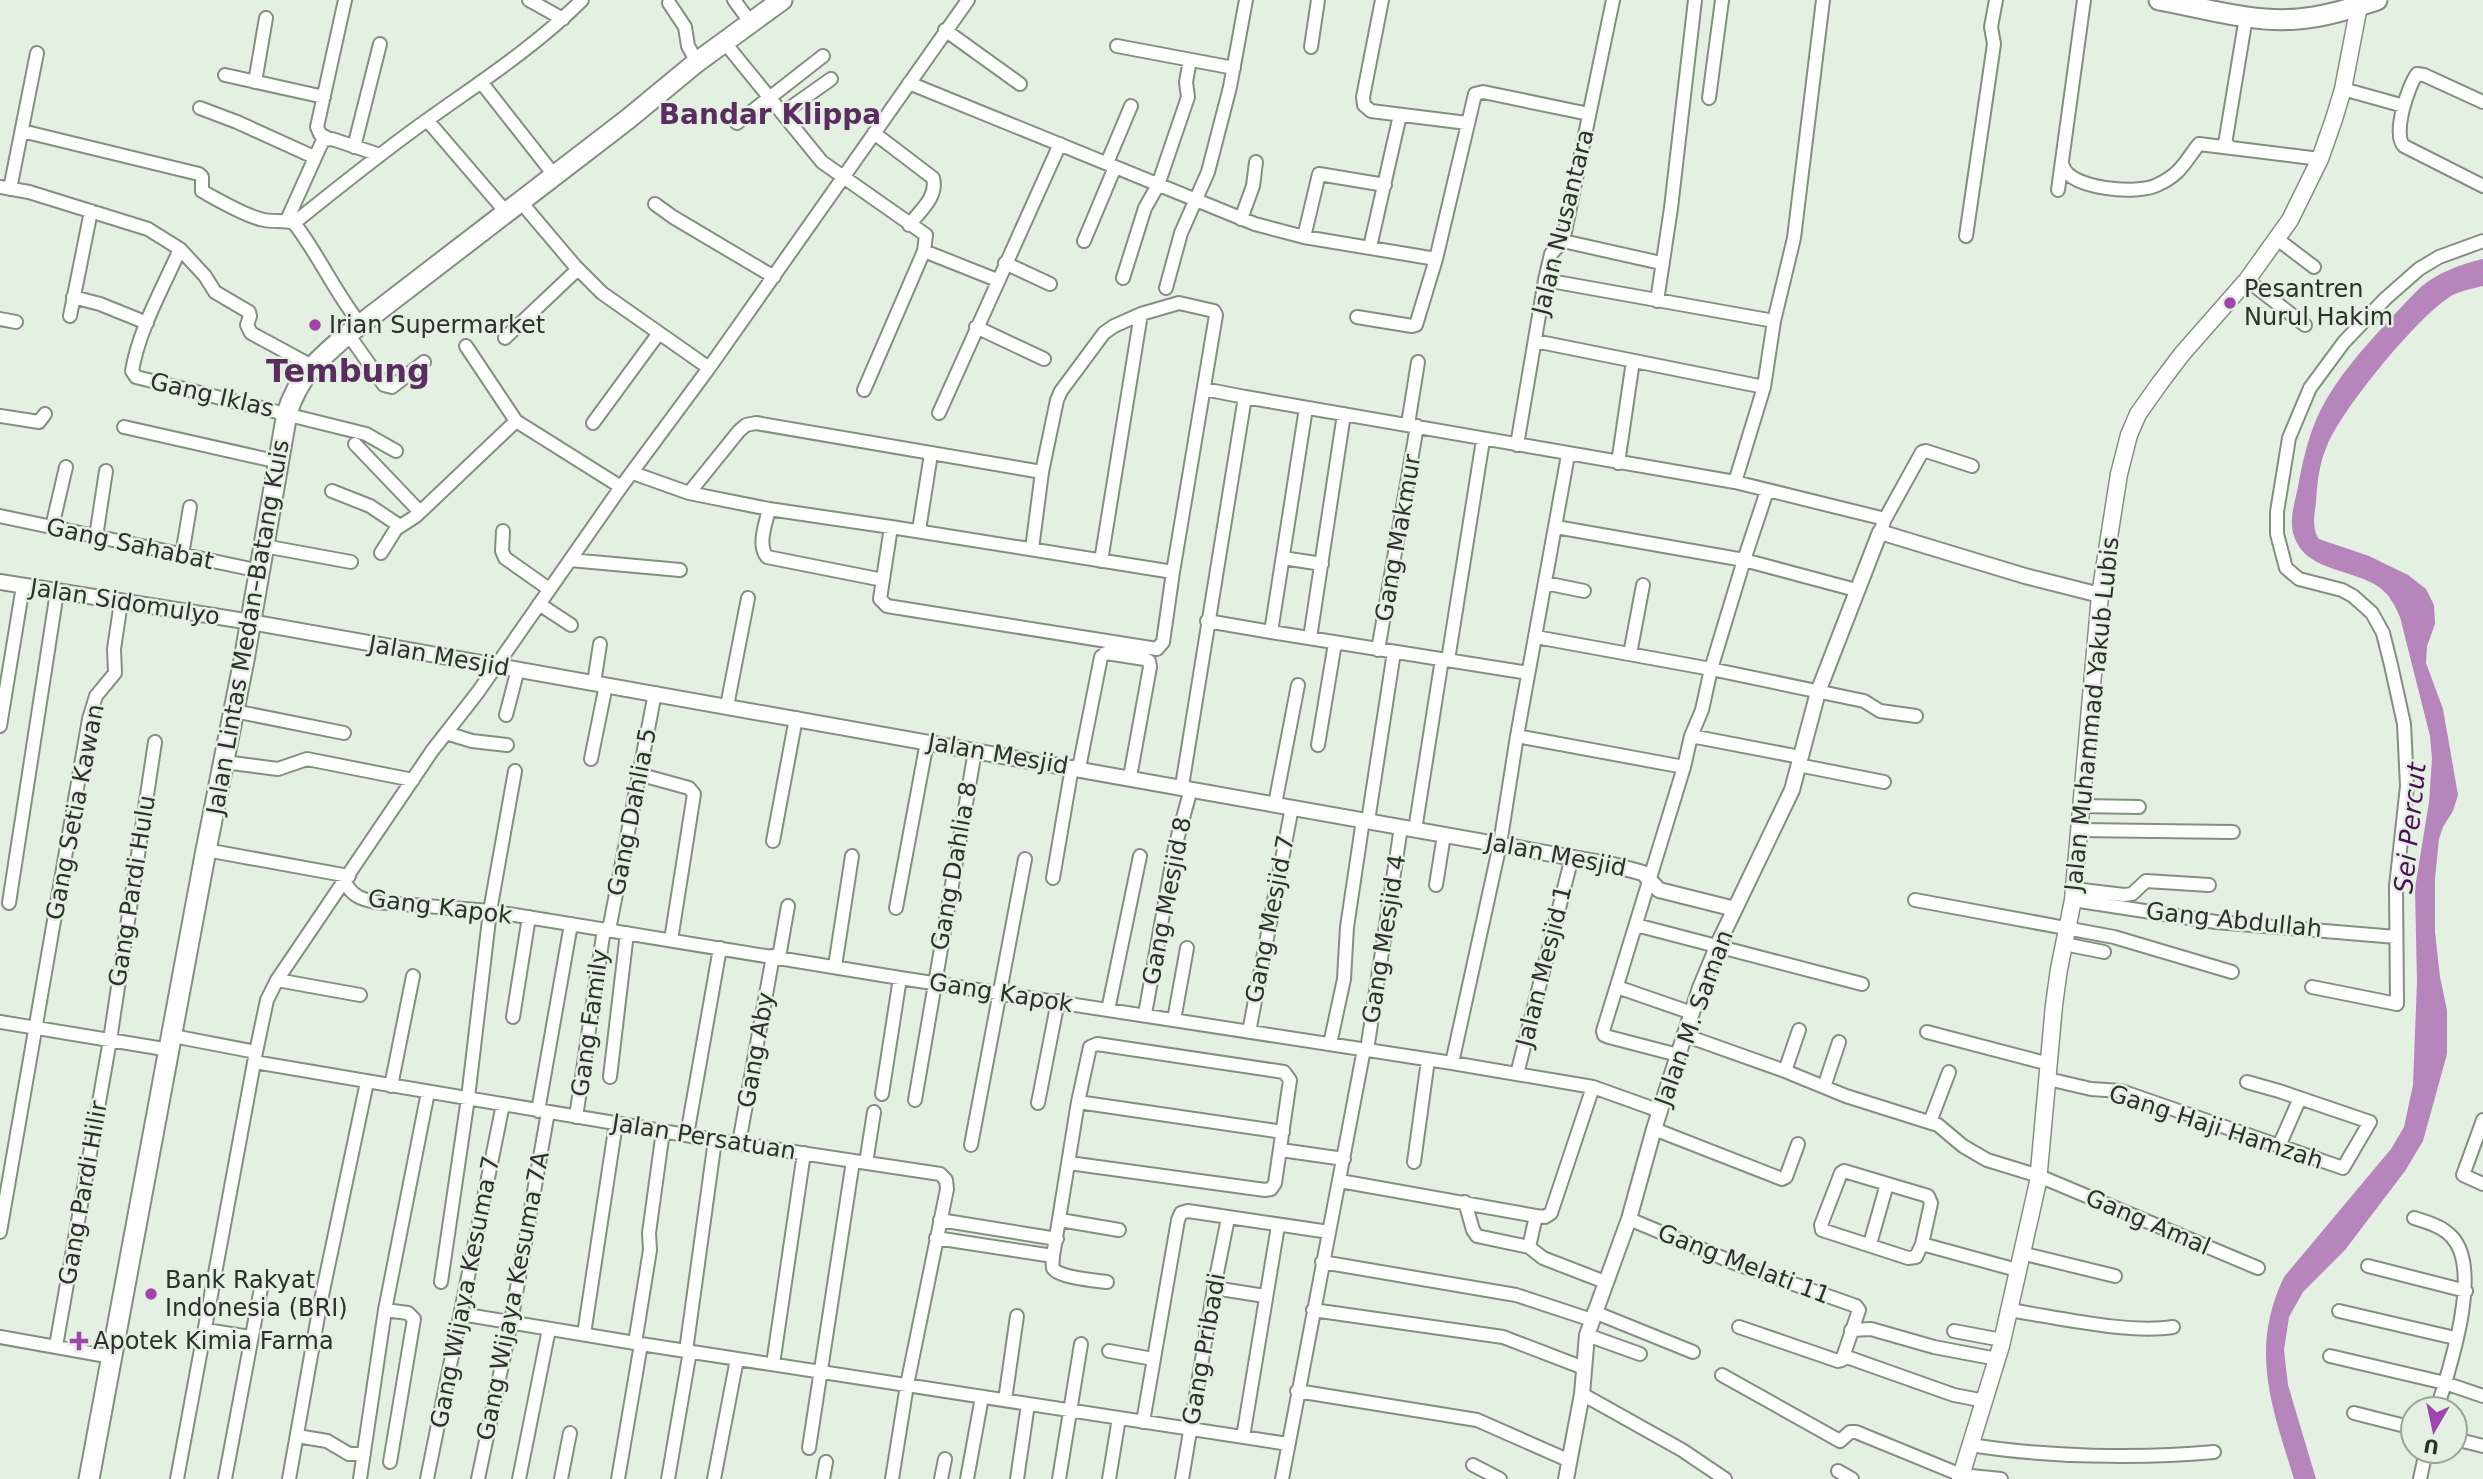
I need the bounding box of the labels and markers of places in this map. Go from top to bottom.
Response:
place label: Pesantren Nurul Hakim [2244,275,2393,331]
marker: Pesantren Nurul Hakim [2222,295,2238,311]
place label: Irian Supermarket [329,311,545,339]
marker: Irian Supermarket [307,317,323,333]
place label: Bank Rakyat Indonesia (BRI) [165,1266,348,1322]
marker: Bank Rakyat Indonesia (BRI) [143,1286,159,1302]
place label: Apotek Kimia Farma [93,1327,334,1355]
marker: Apotek Kimia Farma [71,1333,87,1349]

